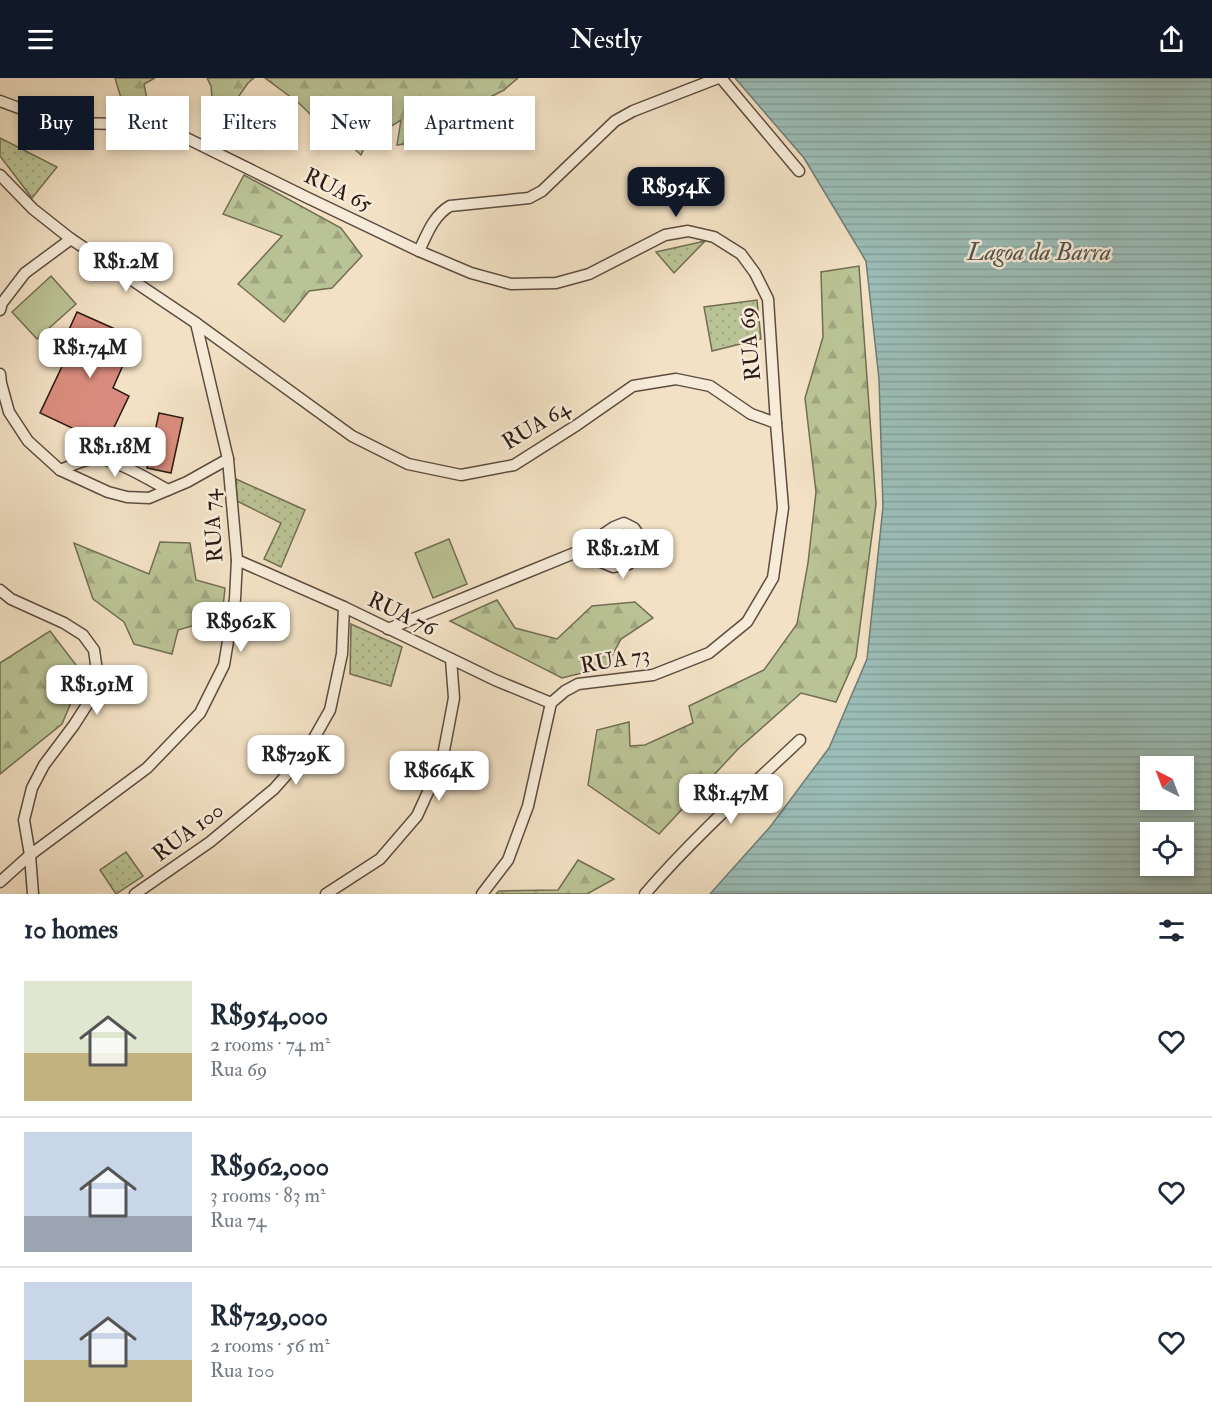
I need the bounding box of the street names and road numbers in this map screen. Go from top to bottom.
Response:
street label: RUA 65 [299,162,377,219]
street label: RUA 69 [733,306,767,382]
street label: RUA 64 [497,393,576,456]
street label: RUA 74 [196,488,230,563]
street label: RUA 76 [363,585,443,643]
street label: RUA 73 [578,640,652,680]
street label: RUA 100 [147,796,229,868]

